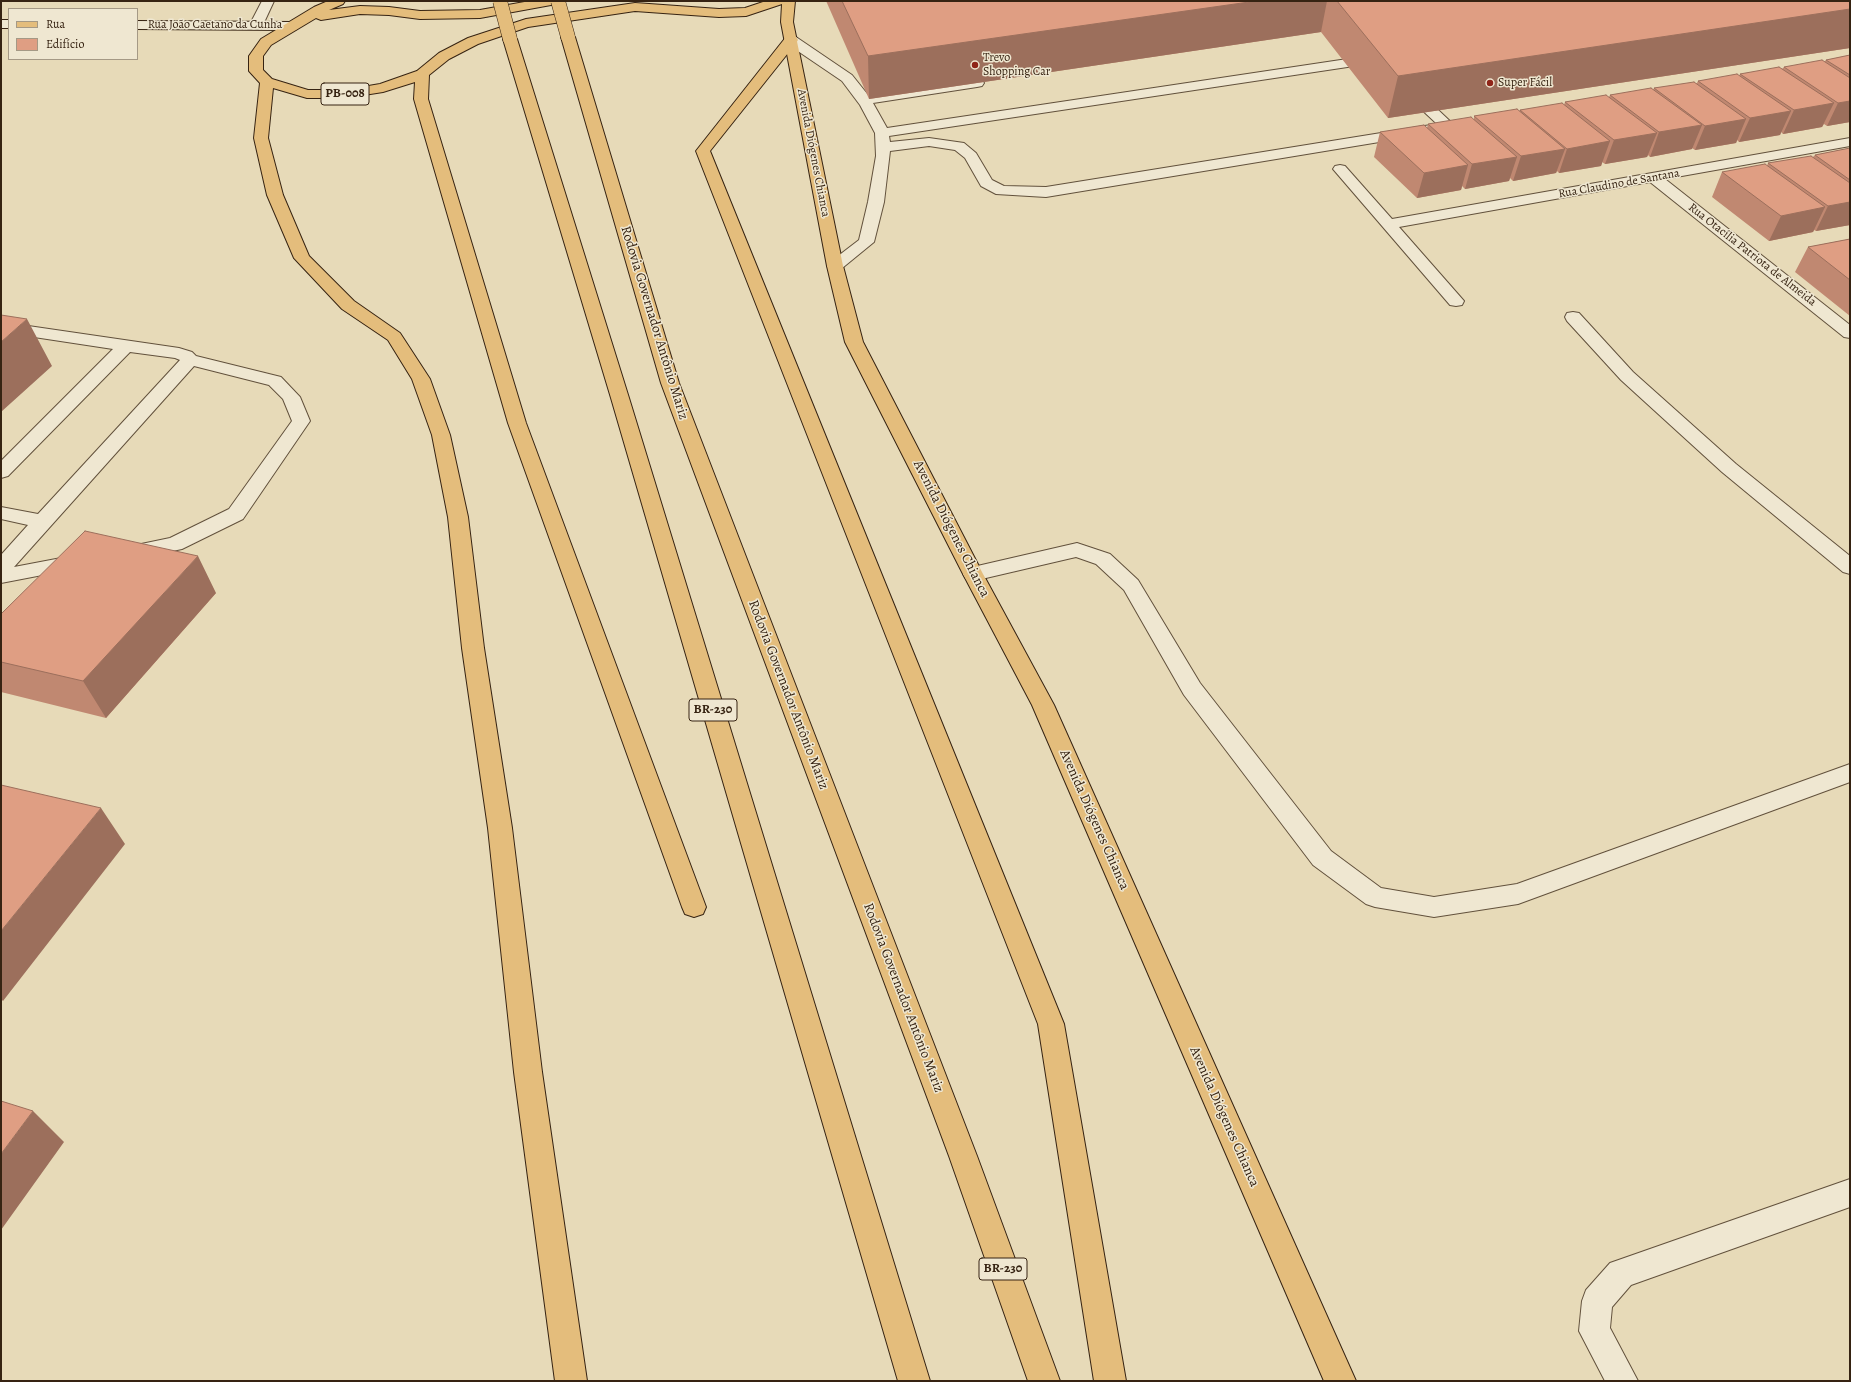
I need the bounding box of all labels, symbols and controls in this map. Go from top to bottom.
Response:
legend [8,8,138,60]
text: Rua [46,16,65,32]
street label: Rua João Caetano da Cunha [148,18,282,32]
text: Edifício [46,36,84,52]
place label: Trevo Shopping Car [983,51,1050,79]
marker: Trevo Shopping Car [970,60,980,70]
place label: Super Fácil [1498,76,1552,90]
marker: Super Fácil [1485,78,1495,88]
road number: PB-008 [321,83,369,105]
street label: Avenida Diógenes Chianca [794,88,832,218]
street label: Rua Claudino de Santana [1557,166,1681,202]
street label: Rua Otacília Patriota de Almeida [1685,201,1819,309]
street label: Rodovia Governador Antônio Mariz [616,224,692,422]
street label: Avenida Diógenes Chianca [909,458,993,600]
street label: Rodovia Governador Antônio Mariz [744,598,832,792]
road number: BR-230 [689,699,737,721]
street label: Avenida Diógenes Chianca [1055,747,1133,893]
street label: Rodovia Governador Antônio Mariz [859,901,947,1095]
street label: Avenida Diógenes Chianca [1185,1044,1263,1190]
road number: BR-230 [979,1258,1027,1280]

